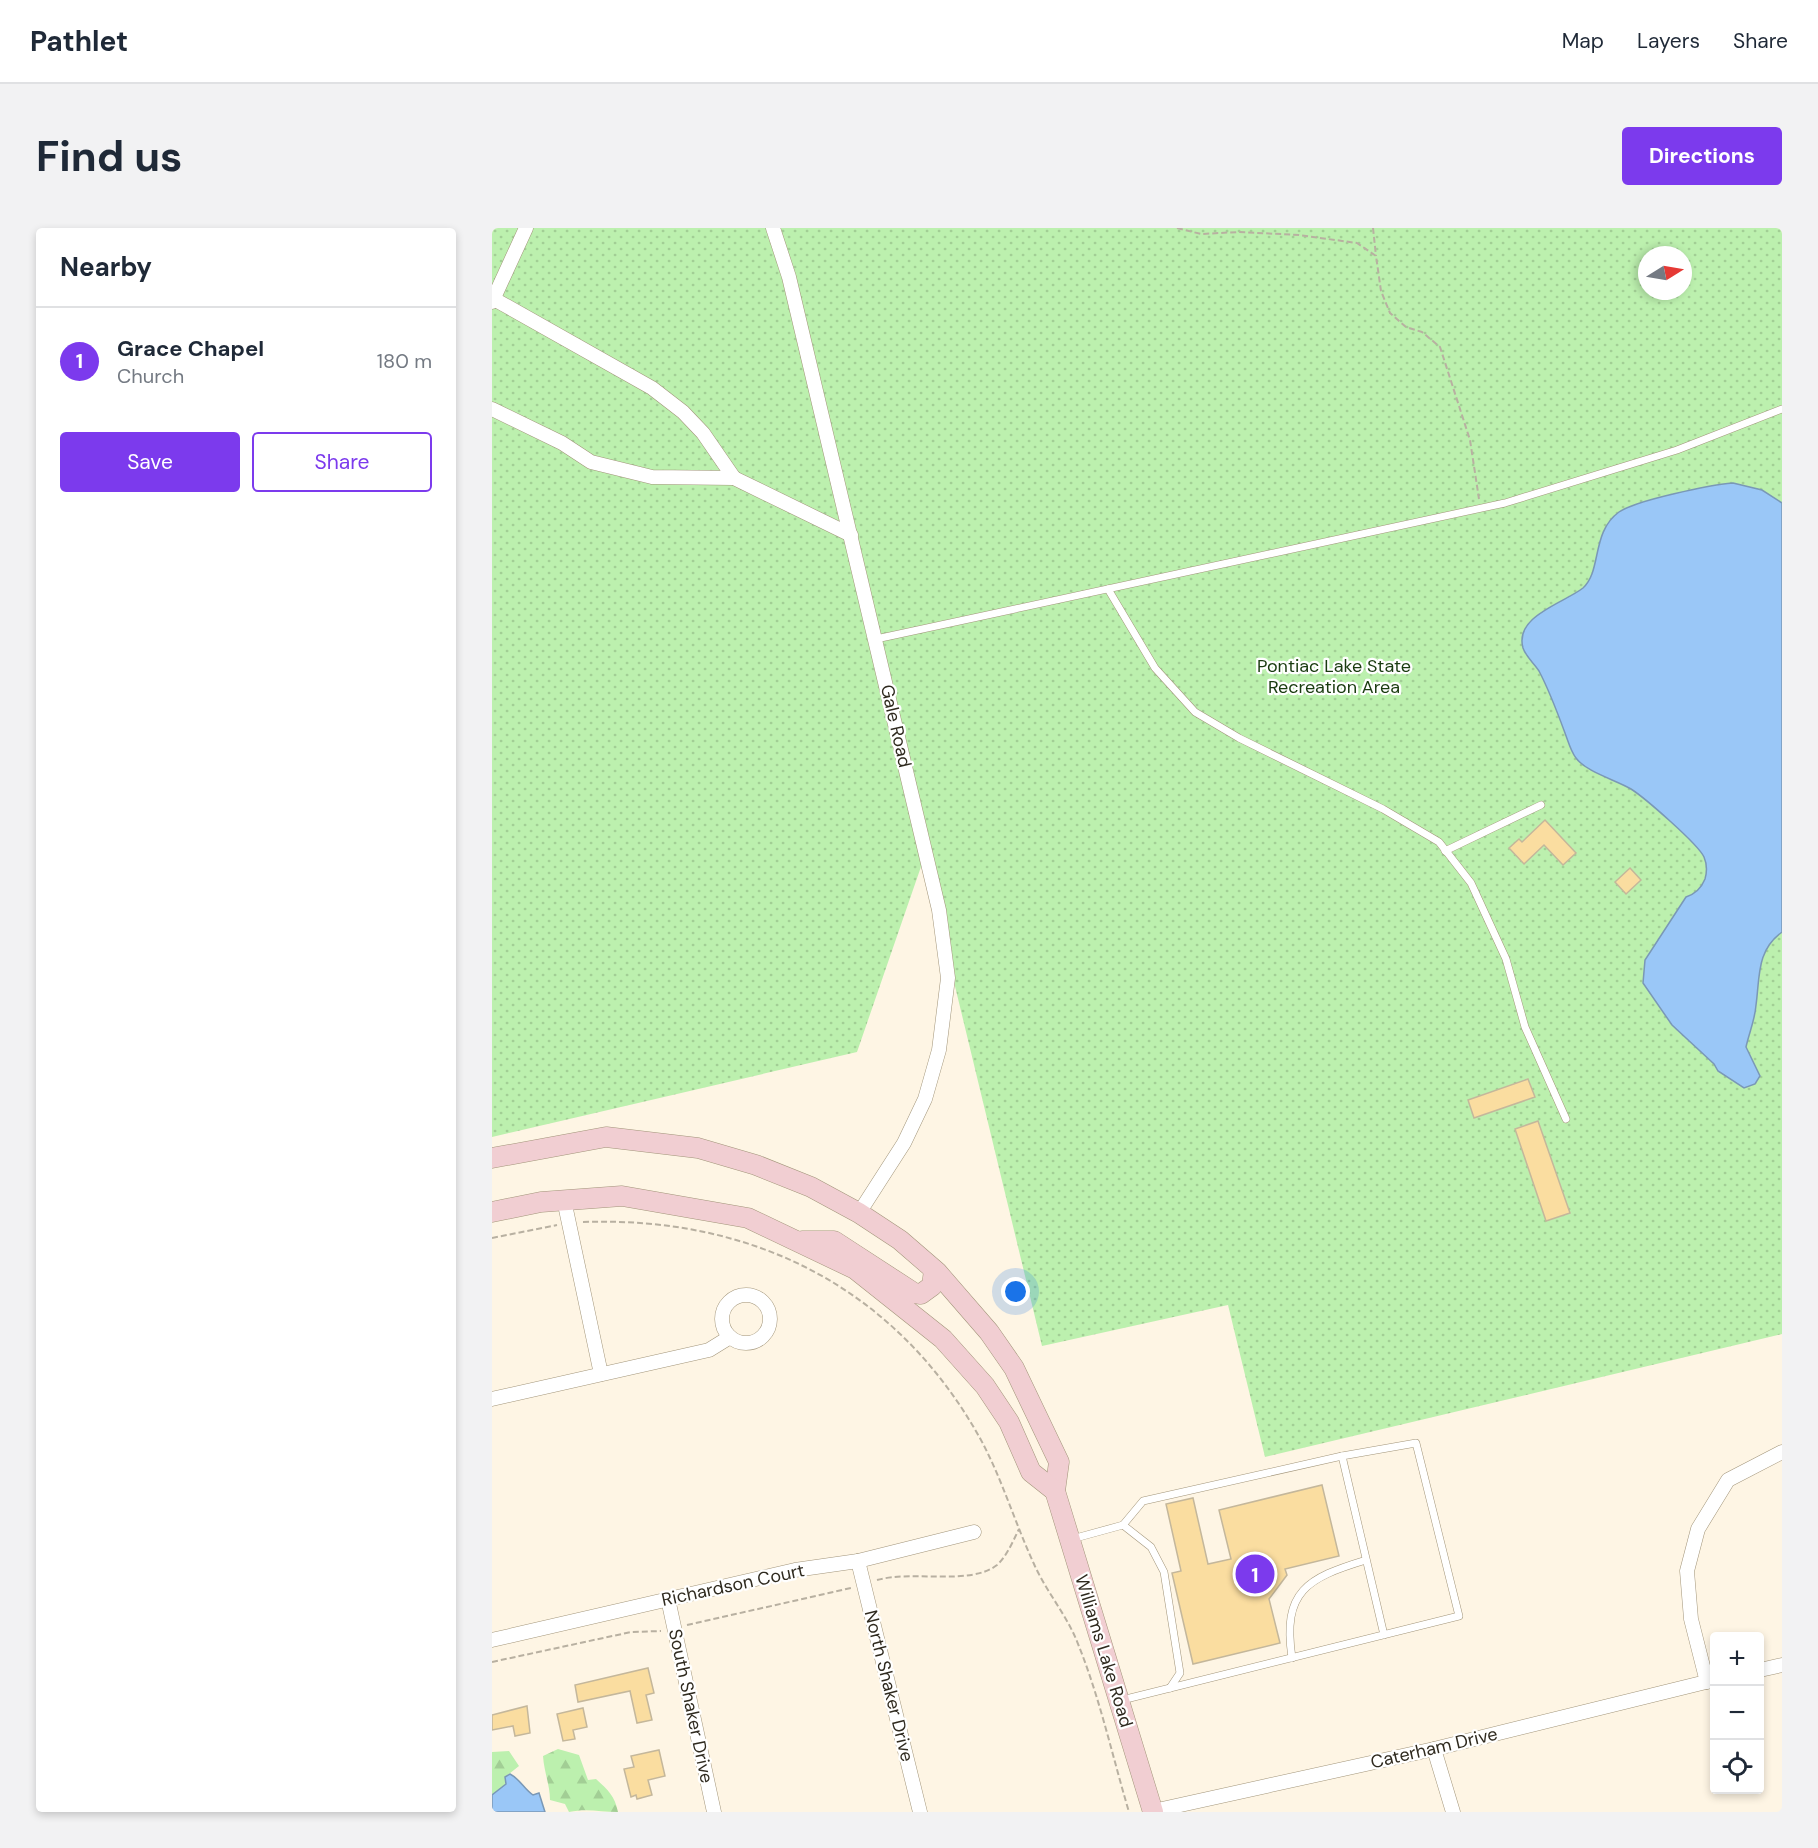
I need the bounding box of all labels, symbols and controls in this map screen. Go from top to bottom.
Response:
text: Pathlet [30,23,128,60]
text: Map [1562,27,1604,55]
text: Layers [1637,27,1700,55]
text: Share [1733,27,1788,55]
button: Directions [1622,127,1782,185]
text: Find us [36,129,182,184]
north arrow [1638,246,1692,300]
text: Nearby [60,250,152,284]
text: Grace Chapel [117,334,264,363]
text: 1 [76,348,83,374]
text: 180 m [377,348,432,374]
text: Church [117,363,184,389]
button: Save [60,432,240,492]
button: Share [252,432,432,492]
park label: Pontiac Lake State Recreation Area [1257,654,1411,699]
street label: Gale Road [875,682,917,770]
your location [1001,1277,1030,1306]
pin: 1 [1236,1552,1275,1596]
street label: Richardson Court [659,1558,807,1612]
street label: Williams Lake Road [1069,1572,1139,1730]
street label: North Shaker Drive [859,1608,919,1764]
street label: South Shaker Drive [663,1627,719,1785]
map controls [1710,1632,1764,1794]
button: + [1710,1632,1764,1686]
button: − [1710,1686,1764,1740]
street label: Caterham Drive [1368,1722,1500,1774]
button: locate [1710,1740,1764,1794]

